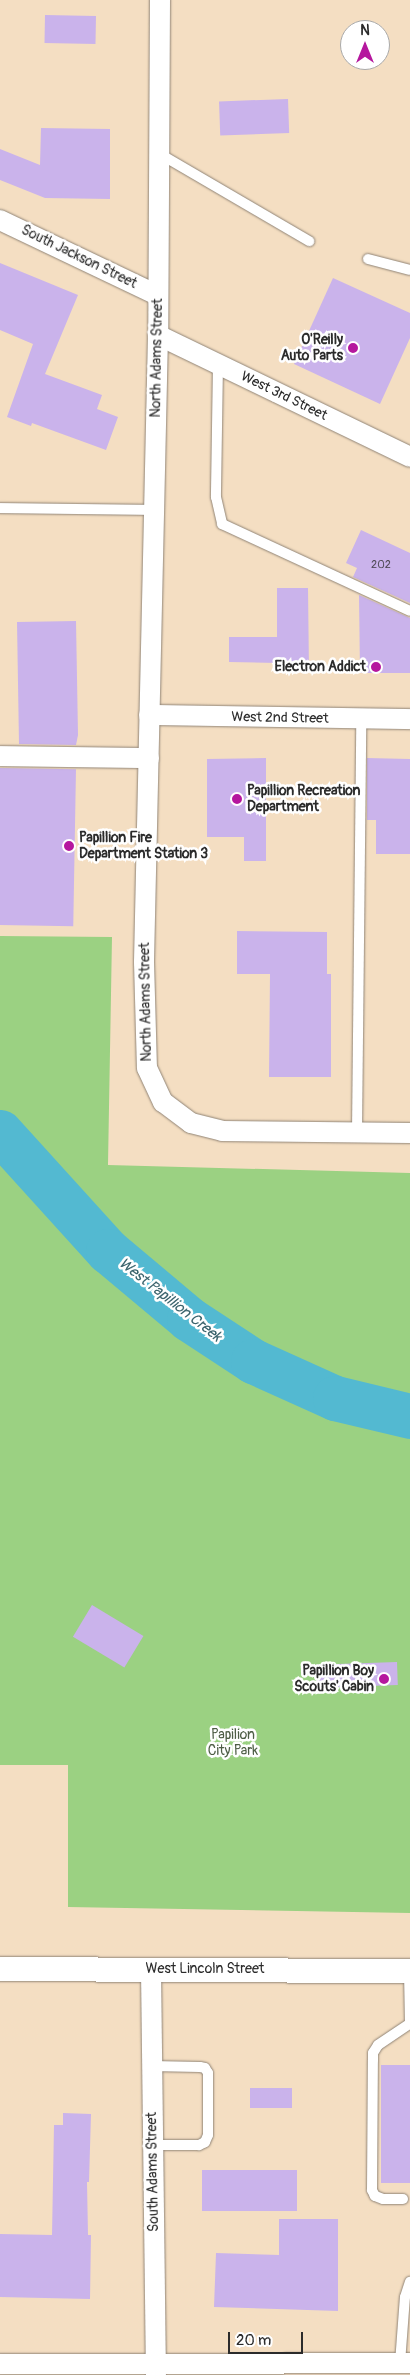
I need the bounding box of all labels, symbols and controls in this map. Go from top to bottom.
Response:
north arrow [340,20,390,70]
text: N [360,22,370,39]
street label: South Jackson Street [18,222,140,292]
street label: North Adams Street [148,298,166,418]
place label: O'Reilly Auto Parts [281,332,343,364]
marker: O'Reilly Auto Parts [347,342,359,354]
street label: West 3rd Street [238,368,330,424]
house number: 202 [371,558,391,572]
place label: Electron Addict [275,659,366,675]
marker: Electron Addict [370,661,382,673]
street label: West 2nd Street [231,709,329,727]
place label: Papillion Recreation Department [247,783,361,816]
marker: Papillion Recreation Department [231,793,243,805]
place label: Papillion Fire Department Station 3 [79,830,208,862]
marker: Papillion Fire Department Station 3 [63,840,75,852]
street label: North Adams Street [137,942,155,1062]
water label: West Papillion Creek [115,1254,225,1346]
place label: Papillion Boy Scouts' Cabin [294,1663,374,1695]
marker: Papillion Boy Scouts' Cabin [378,1673,390,1685]
park label: Papilion City Park [208,1727,258,1760]
street label: West Lincoln Street [146,1961,264,1977]
street label: South Adams Street [144,2112,162,2232]
scale bar [230,2322,305,2354]
text: 20 m [236,2331,271,2350]

